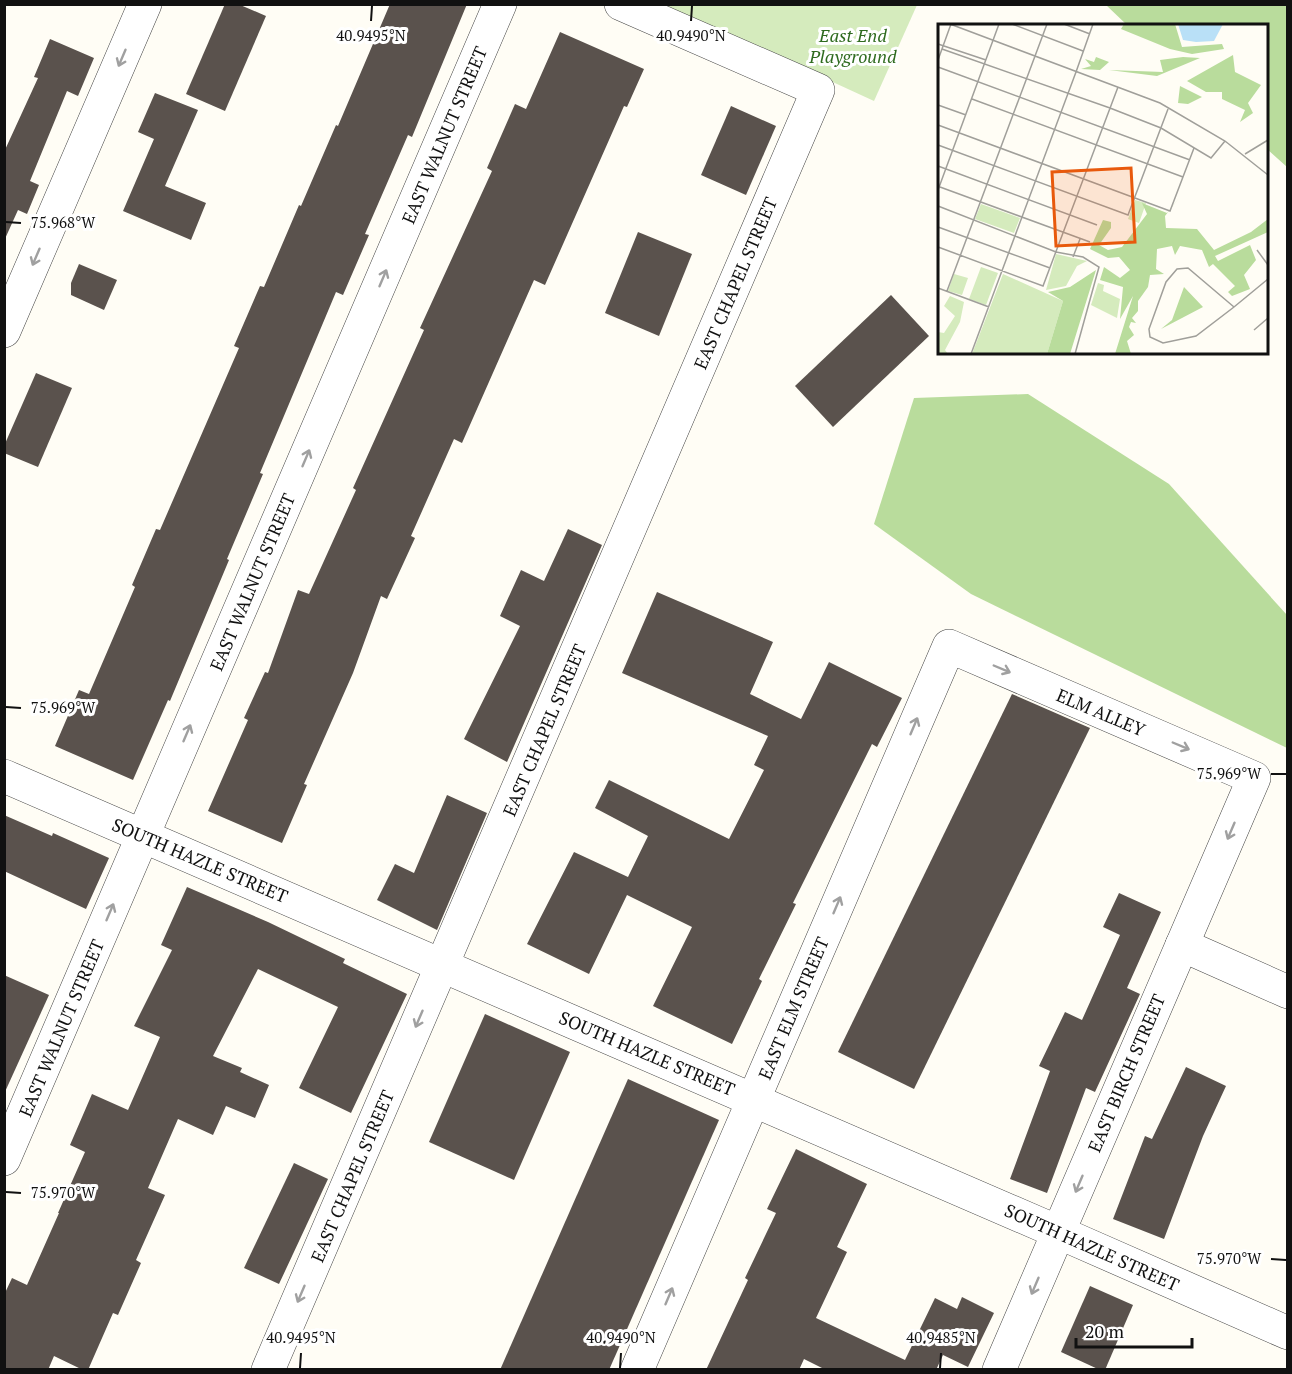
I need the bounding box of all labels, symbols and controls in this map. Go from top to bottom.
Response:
park label: East End Playground [808,23,897,68]
inset map [938,24,1268,354]
text: 40.9495°N [336,25,406,45]
text: 40.9490°N [656,25,726,45]
street label: EAST WALNUT STREET [396,43,492,227]
one-way arrow [116,49,127,67]
street label: EAST CHAPEL STREET [688,193,782,373]
text: 75.968°W [31,212,96,232]
one-way arrow [30,247,42,265]
one-way arrow [378,270,389,288]
one-way arrow [301,449,312,467]
street label: EAST WALNUT STREET [204,490,300,674]
street label: EAST CHAPEL STREET [497,640,591,820]
one-way arrow [993,664,1011,675]
street label: ELM ALLEY [1053,683,1149,742]
text: 75.969°W [31,697,96,717]
one-way arrow [909,717,920,736]
one-way arrow [183,724,194,742]
one-way arrow [1172,741,1190,752]
text: 75.969°W [1197,763,1262,783]
street label: SOUTH HAZLE STREET [108,812,292,908]
one-way arrow [1225,822,1236,840]
one-way arrow [832,896,843,915]
one-way arrow [105,904,117,922]
street label: EAST ELM STREET [752,933,834,1083]
street label: EAST WALNUT STREET [13,936,109,1120]
street label: EAST BIRCH STREET [1082,990,1170,1156]
street label: SOUTH HAZLE STREET [555,1005,739,1101]
one-way arrow [413,1009,424,1027]
street label: EAST CHAPEL STREET [305,1086,399,1266]
one-way arrow [1073,1174,1084,1193]
text: 75.970°W [31,1182,96,1202]
street label: SOUTH HAZLE STREET [1001,1198,1183,1296]
text: 75.970°W [1197,1248,1262,1268]
one-way arrow [1029,1276,1040,1294]
one-way arrow [295,1285,306,1303]
one-way arrow [664,1288,675,1306]
scale bar [1076,1311,1192,1349]
text: 20 m [1085,1319,1125,1343]
text: 40.9495°N [266,1327,336,1347]
text: 40.9490°N [586,1327,656,1347]
text: 40.9485°N [906,1327,976,1347]

